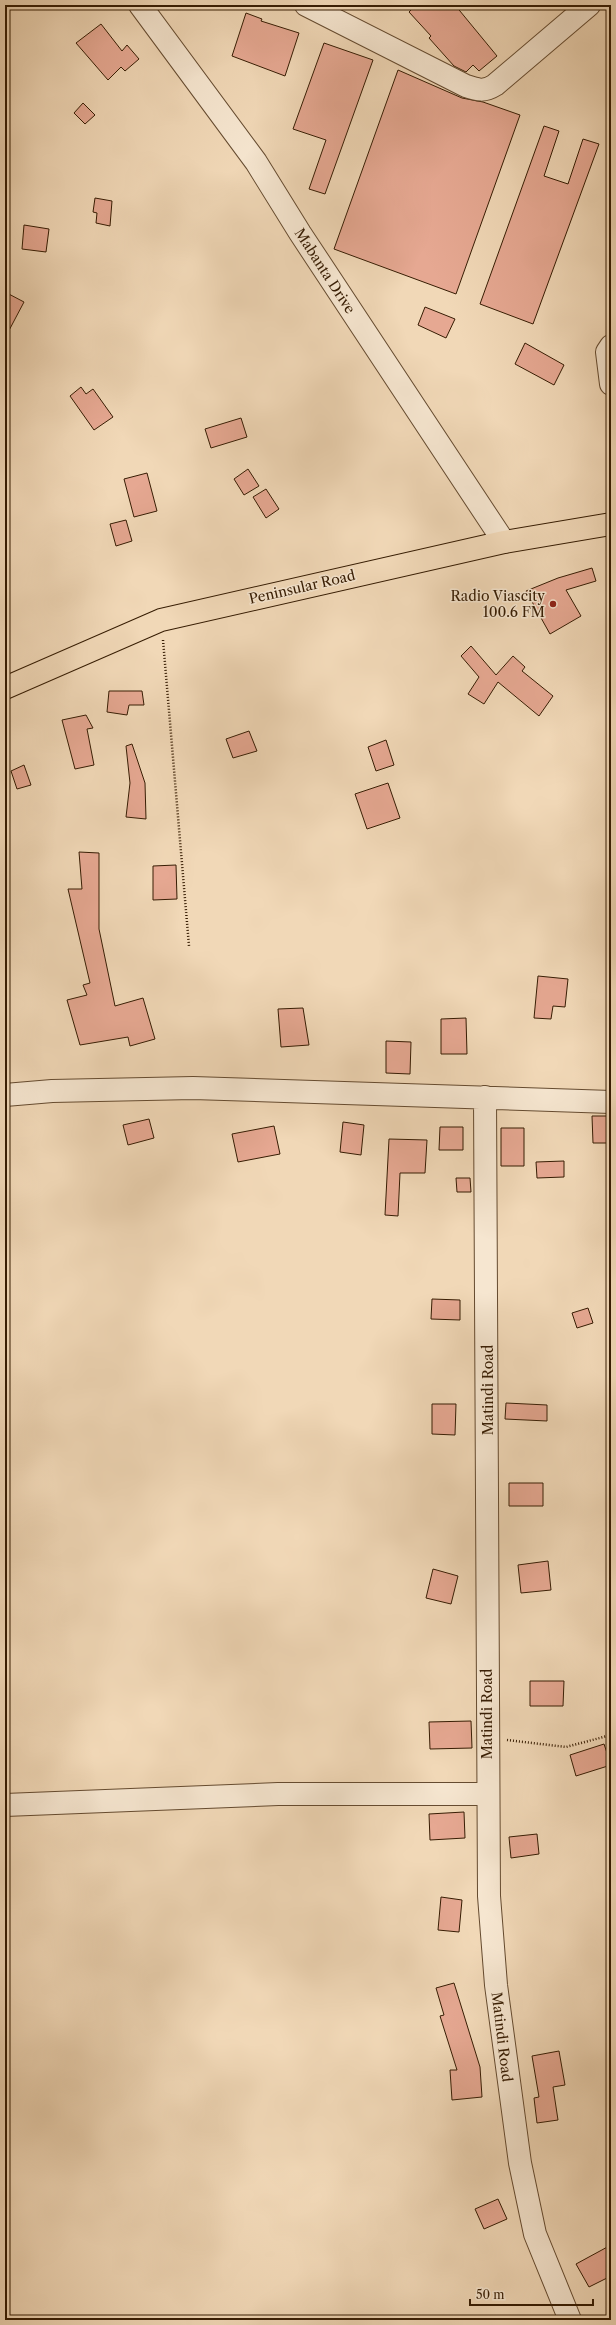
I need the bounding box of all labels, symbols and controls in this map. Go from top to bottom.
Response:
street label: Mabanta Drive [291,225,359,317]
street label: Peninsular Road [247,566,357,608]
place label: Radio Viascity 100.6 FM [451,587,545,621]
marker: Radio Viascity 100.6 FM [548,599,558,609]
street label: Matindi Road [479,1344,497,1435]
street label: Matindi Road [478,1668,496,1759]
street label: Matindi Road [488,1991,517,2083]
scale bar [470,2281,593,2307]
text: 50 m [476,2287,505,2302]

